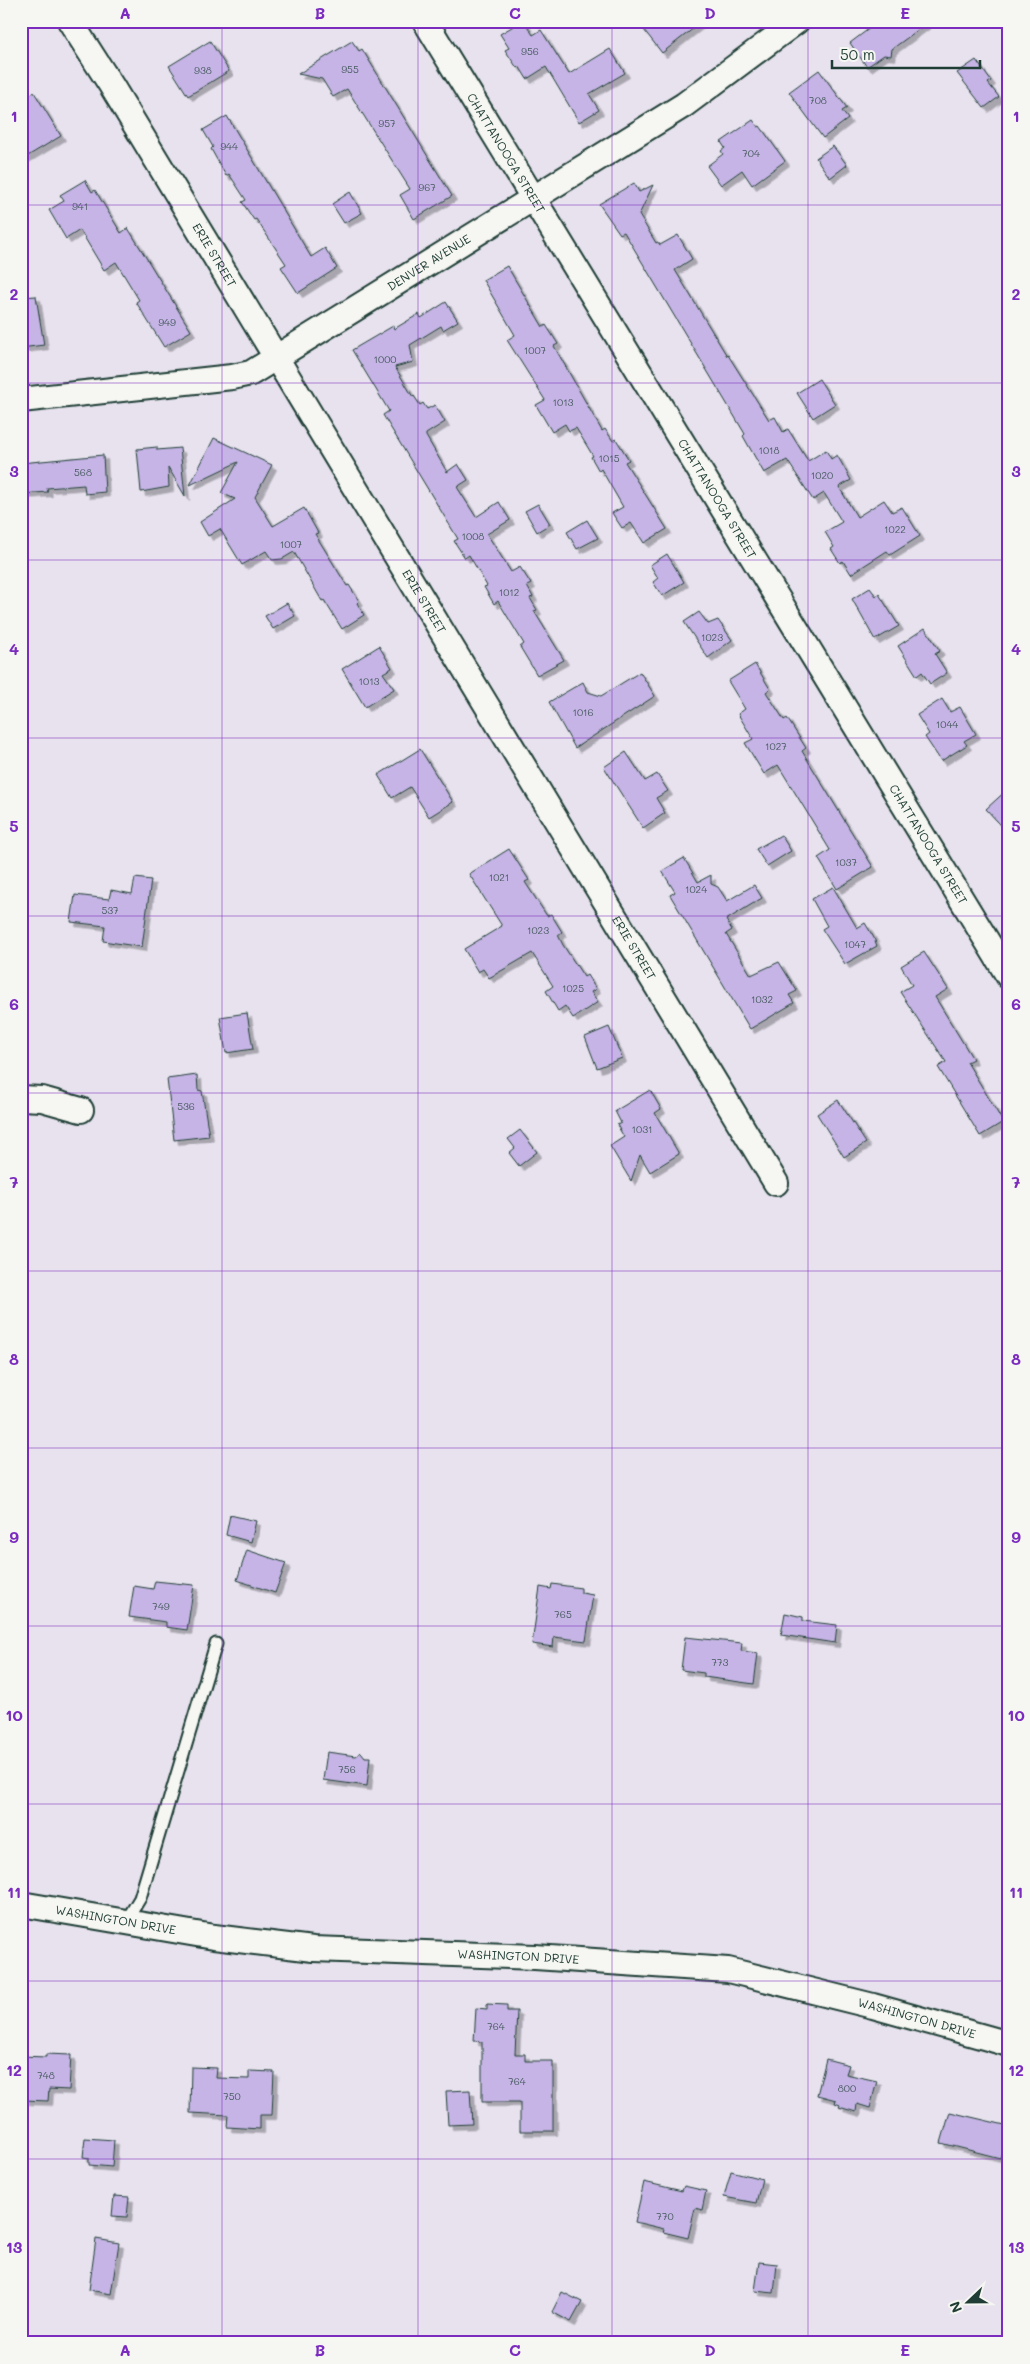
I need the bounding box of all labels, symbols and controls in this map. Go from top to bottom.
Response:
text: A [119,2,131,23]
text: B [315,2,325,23]
text: C [509,2,521,23]
text: D [704,2,716,23]
text: E [900,2,910,23]
scale bar [832,38,980,70]
house number: 956 [521,44,539,58]
text: 50 m [840,44,875,64]
house number: 955 [341,62,359,76]
house number: 938 [194,63,212,77]
street label: CHATTANOOGA STREET [464,90,550,216]
house number: 708 [809,93,827,107]
text: 1 [10,105,18,126]
text: 1 [1012,105,1020,126]
house number: 957 [378,116,396,130]
house number: 944 [220,139,238,153]
house number: 704 [742,146,760,160]
house number: 967 [418,180,436,194]
house number: 941 [72,199,88,213]
street label: ERIE STREET [189,220,241,290]
street label: DENVER AVENUE [384,230,473,294]
text: 2 [10,283,19,304]
text: 2 [1012,283,1021,304]
house number: 949 [158,315,176,329]
house number: 1007 [524,343,547,357]
house number: 1000 [374,352,396,366]
house number: 1013 [553,395,574,409]
street label: CHATTANOOGA STREET [675,435,761,562]
house number: 1018 [758,443,780,457]
house number: 1015 [599,451,620,465]
text: 3 [9,460,19,481]
text: 3 [1011,460,1021,481]
house number: 568 [74,465,92,479]
house number: 1020 [811,468,833,482]
house number: 1022 [884,522,906,536]
house number: 1008 [462,529,484,543]
house number: 1007 [280,537,303,551]
street label: ERIE STREET [399,566,450,636]
house number: 1012 [499,585,519,599]
house number: 1023 [701,630,723,644]
text: 4 [9,638,19,659]
text: 4 [1011,638,1021,659]
house number: 1013 [359,674,380,688]
house number: 1016 [572,705,594,719]
house number: 1044 [936,717,958,731]
house number: 1027 [765,739,787,753]
street label: CHATTANOOGA STREET [886,781,972,907]
text: 5 [9,815,19,836]
text: 5 [1011,815,1021,836]
house number: 1037 [835,855,857,869]
house number: 1021 [489,870,509,884]
house number: 1024 [685,882,707,896]
house number: 537 [101,903,119,917]
street label: ERIE STREET [609,912,660,983]
house number: 1023 [527,923,549,937]
house number: 1047 [844,937,866,951]
house number: 1025 [562,981,584,995]
house number: 1032 [751,992,773,1006]
text: 6 [9,993,19,1014]
text: 6 [1011,993,1021,1014]
house number: 536 [177,1099,195,1113]
house number: 1031 [632,1122,652,1136]
text: 7 [10,1171,19,1192]
text: 7 [1012,1171,1021,1192]
text: 8 [9,1348,19,1369]
text: 8 [1011,1348,1021,1369]
text: 9 [9,1526,19,1547]
text: 9 [1011,1526,1021,1547]
house number: 749 [152,1599,170,1613]
house number: 765 [554,1607,572,1621]
house number: 773 [712,1655,729,1669]
text: 10 [5,1704,23,1725]
text: 10 [1007,1704,1025,1725]
house number: 756 [338,1762,356,1776]
text: 11 [7,1881,21,1902]
text: 11 [1009,1881,1023,1902]
street label: WASHINGTON DRIVE [54,1901,177,1937]
street label: WASHINGTON DRIVE [457,1945,580,1967]
street label: WASHINGTON DRIVE [856,1994,978,2041]
house number: 764 [487,2019,505,2033]
text: 12 [6,2059,22,2080]
text: 12 [1008,2059,1024,2080]
house number: 748 [37,2068,55,2082]
house number: 764 [508,2074,526,2088]
house number: 800 [838,2081,856,2095]
house number: 750 [223,2089,241,2103]
house number: 770 [656,2209,674,2223]
text: 13 [6,2236,23,2257]
text: 13 [1008,2236,1025,2257]
north arrow [942,2276,992,2326]
text: N [945,2299,966,2316]
text: A [119,2339,131,2360]
text: B [315,2339,325,2360]
text: C [509,2339,521,2360]
text: D [704,2339,716,2360]
text: E [900,2339,910,2360]

